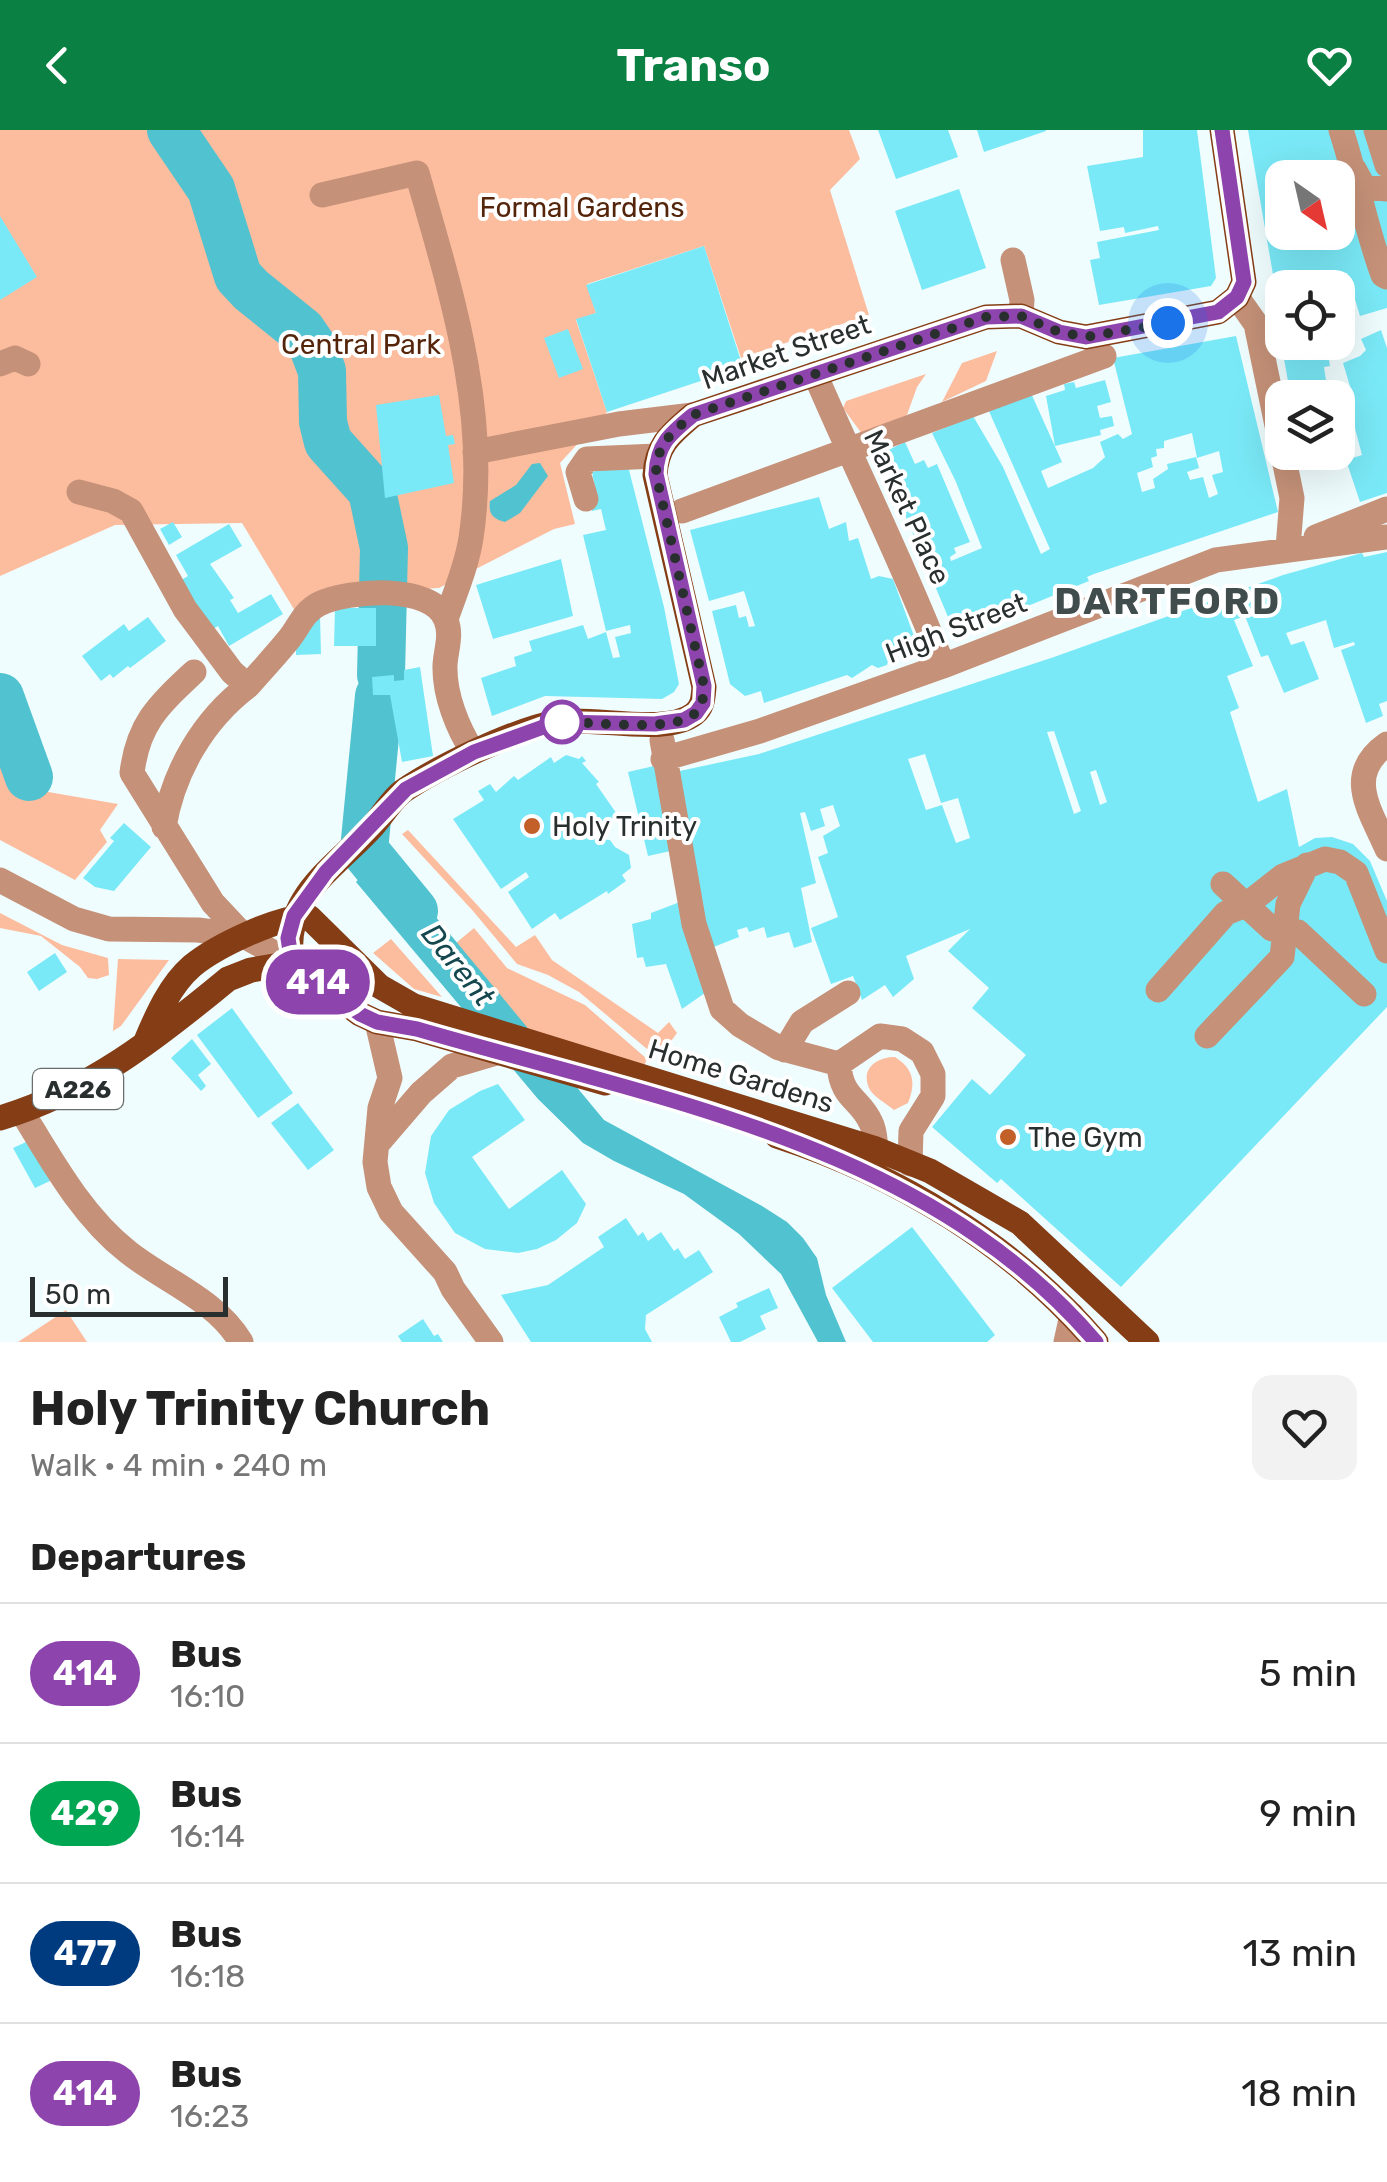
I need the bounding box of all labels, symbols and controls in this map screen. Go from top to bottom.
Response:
icon: back [30,38,85,93]
icon: heart [1302,38,1357,93]
text: Transo [617,39,770,92]
north arrow [1265,160,1355,250]
map controls [1265,160,1355,470]
park label: Formal Gardens [479,191,685,224]
button: locate [1265,270,1355,360]
your location [1143,298,1193,348]
street label: Market Street [697,308,875,396]
park label: Central Park [281,328,441,361]
button: layers [1265,380,1355,470]
street label: Market Place [857,424,957,590]
district label: DARTFORD [1054,578,1282,624]
street label: High Street [881,586,1031,670]
unlabelled marker [541,701,583,743]
place label: Holy Trinity [552,810,697,843]
marker: Holy Trinity [521,815,543,837]
water label: Darent [414,916,502,1014]
line badge: 414 [260,950,376,1014]
text: 414 [286,961,350,1003]
street label: Home Gardens [644,1032,838,1120]
road number: A226 [33,1069,123,1109]
place label: The Gym [1028,1121,1143,1154]
marker: The Gym [997,1126,1019,1148]
scale bar [30,1272,228,1316]
text: 50 m [45,1278,111,1311]
button: heart [1252,1375,1357,1480]
text: Holy Trinity Church [30,1380,490,1437]
text: Walk · 4 min · 240 m [30,1446,327,1484]
text: Departures [30,1534,246,1580]
text: Bus [170,1631,242,1677]
text: 5 min [1259,1650,1357,1696]
text: 414 [53,1652,117,1694]
text: 16:10 [170,1677,245,1715]
text: Bus [170,1771,242,1817]
text: 9 min [1259,1790,1357,1836]
text: 429 [50,1792,120,1834]
text: 16:14 [170,1817,245,1855]
text: Bus [170,1911,242,1957]
text: 13 min [1243,1930,1357,1976]
text: 477 [53,1932,117,1974]
text: 16:18 [170,1957,245,1995]
text: Bus [170,2051,242,2097]
text: 18 min [1241,2070,1357,2116]
text: 414 [53,2072,117,2114]
text: 16:23 [170,2097,249,2135]

